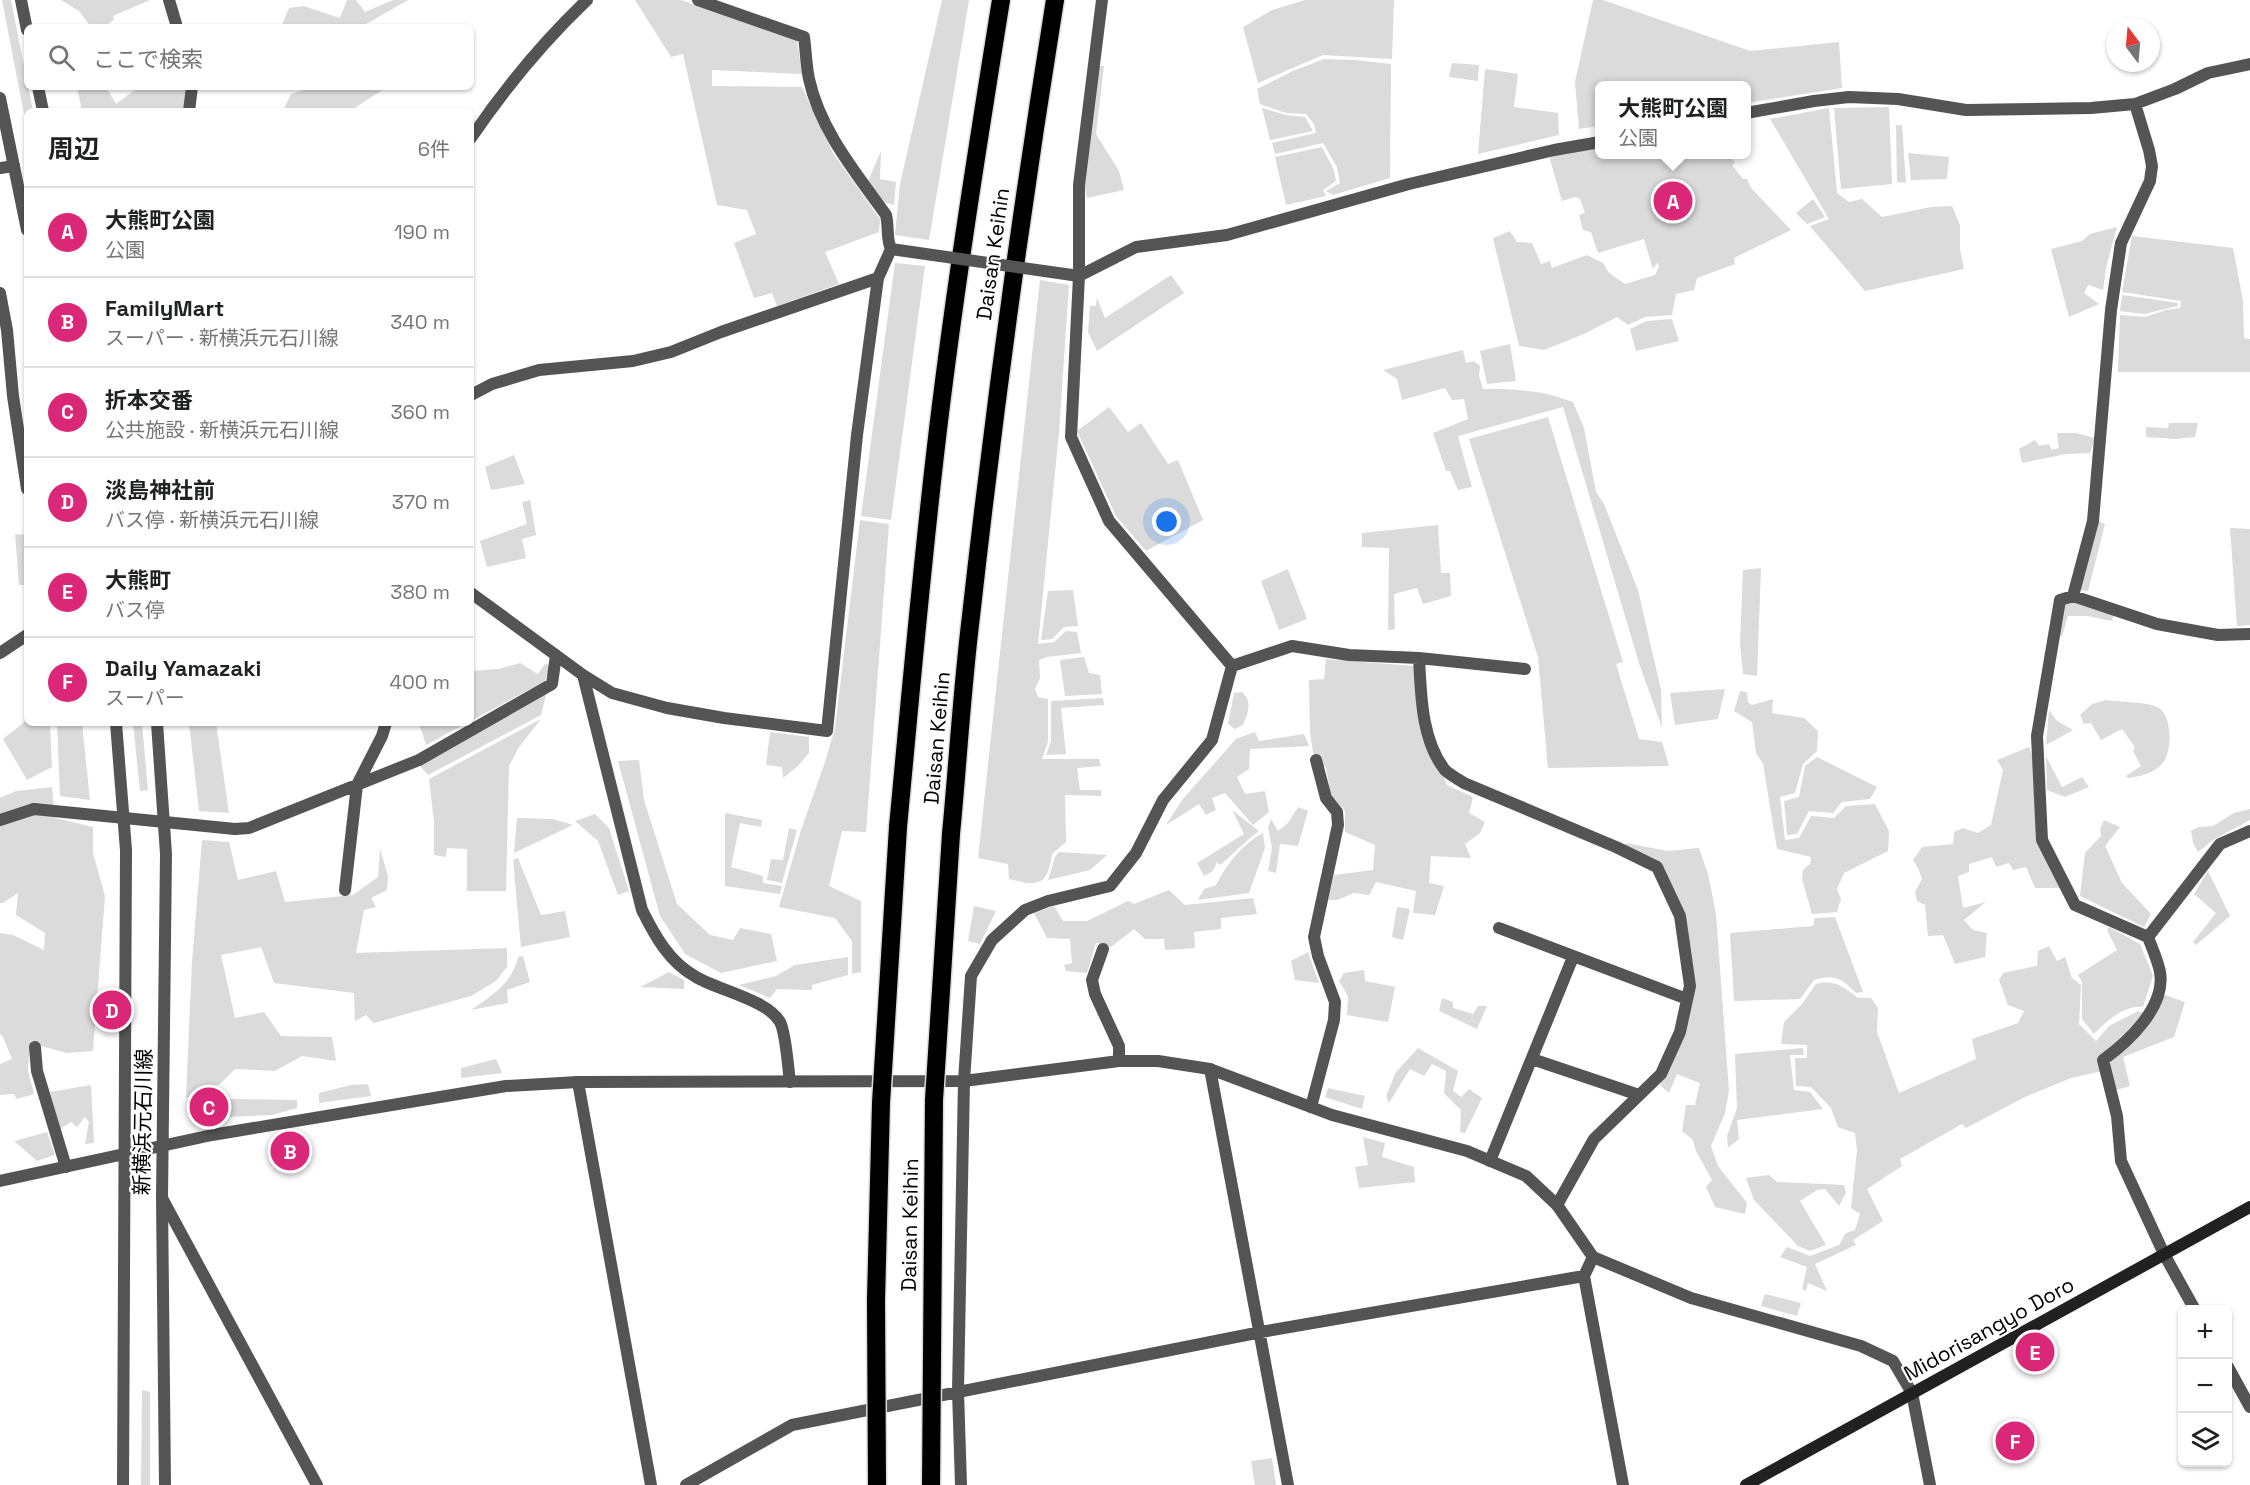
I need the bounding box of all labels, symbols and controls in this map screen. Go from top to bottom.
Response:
north arrow [2106,18,2160,72]
search box [24,24,474,90]
icon: search [45,41,78,74]
text: ここで検索 [93,45,203,73]
popup [1595,81,1751,159]
text: 大熊町公園 [1618,94,1728,122]
text: 公園 [1618,125,1658,151]
text: 周辺 [48,132,100,166]
text: 6件 [418,136,450,162]
pin: A [1654,178,1692,224]
street label: Daisan Keihin [970,186,1015,322]
text: 大熊町公園 [105,206,215,234]
text: A [61,219,74,245]
text: 190 m [394,219,450,245]
text: 公園 [105,237,145,263]
text: FamilyMart [105,294,224,322]
text: B [61,309,74,335]
text: 340 m [390,309,450,335]
text: スーパー · 新横浜元石川線 [105,325,339,351]
text: 折本交番 [105,386,193,414]
text: C [61,399,74,425]
text: 360 m [391,399,450,425]
text: 公共施設 · 新横浜元石川線 [105,417,339,443]
text: 淡島神社前 [105,476,215,504]
text: D [61,489,74,515]
text: 370 m [392,489,450,515]
text: バス停 · 新横浜元石川線 [105,507,319,533]
your location [1152,507,1181,536]
text: 大熊町 [105,566,171,594]
text: E [62,579,73,605]
text: 380 m [390,579,450,605]
text: バス停 [105,597,165,623]
text: Daily Yamazaki [105,654,261,682]
text: F [62,669,73,695]
text: 400 m [390,669,450,695]
street label: Daisan Keihin [917,670,956,806]
text: スーパー [105,685,185,711]
pin: D [92,988,132,1032]
street label: 新横浜元石川線 [128,1048,157,1196]
pin: C [190,1084,228,1130]
pin: B [270,1128,310,1174]
street label: Daisan Keihin [895,1158,924,1292]
street label: Midorisangyo Doro [1899,1270,2079,1387]
map controls [2178,1305,2232,1467]
button: + [2178,1305,2232,1359]
pin: E [2016,1330,2054,1374]
button: − [2178,1359,2232,1413]
button: layers [2178,1413,2232,1467]
pin: F [1996,1418,2034,1464]

